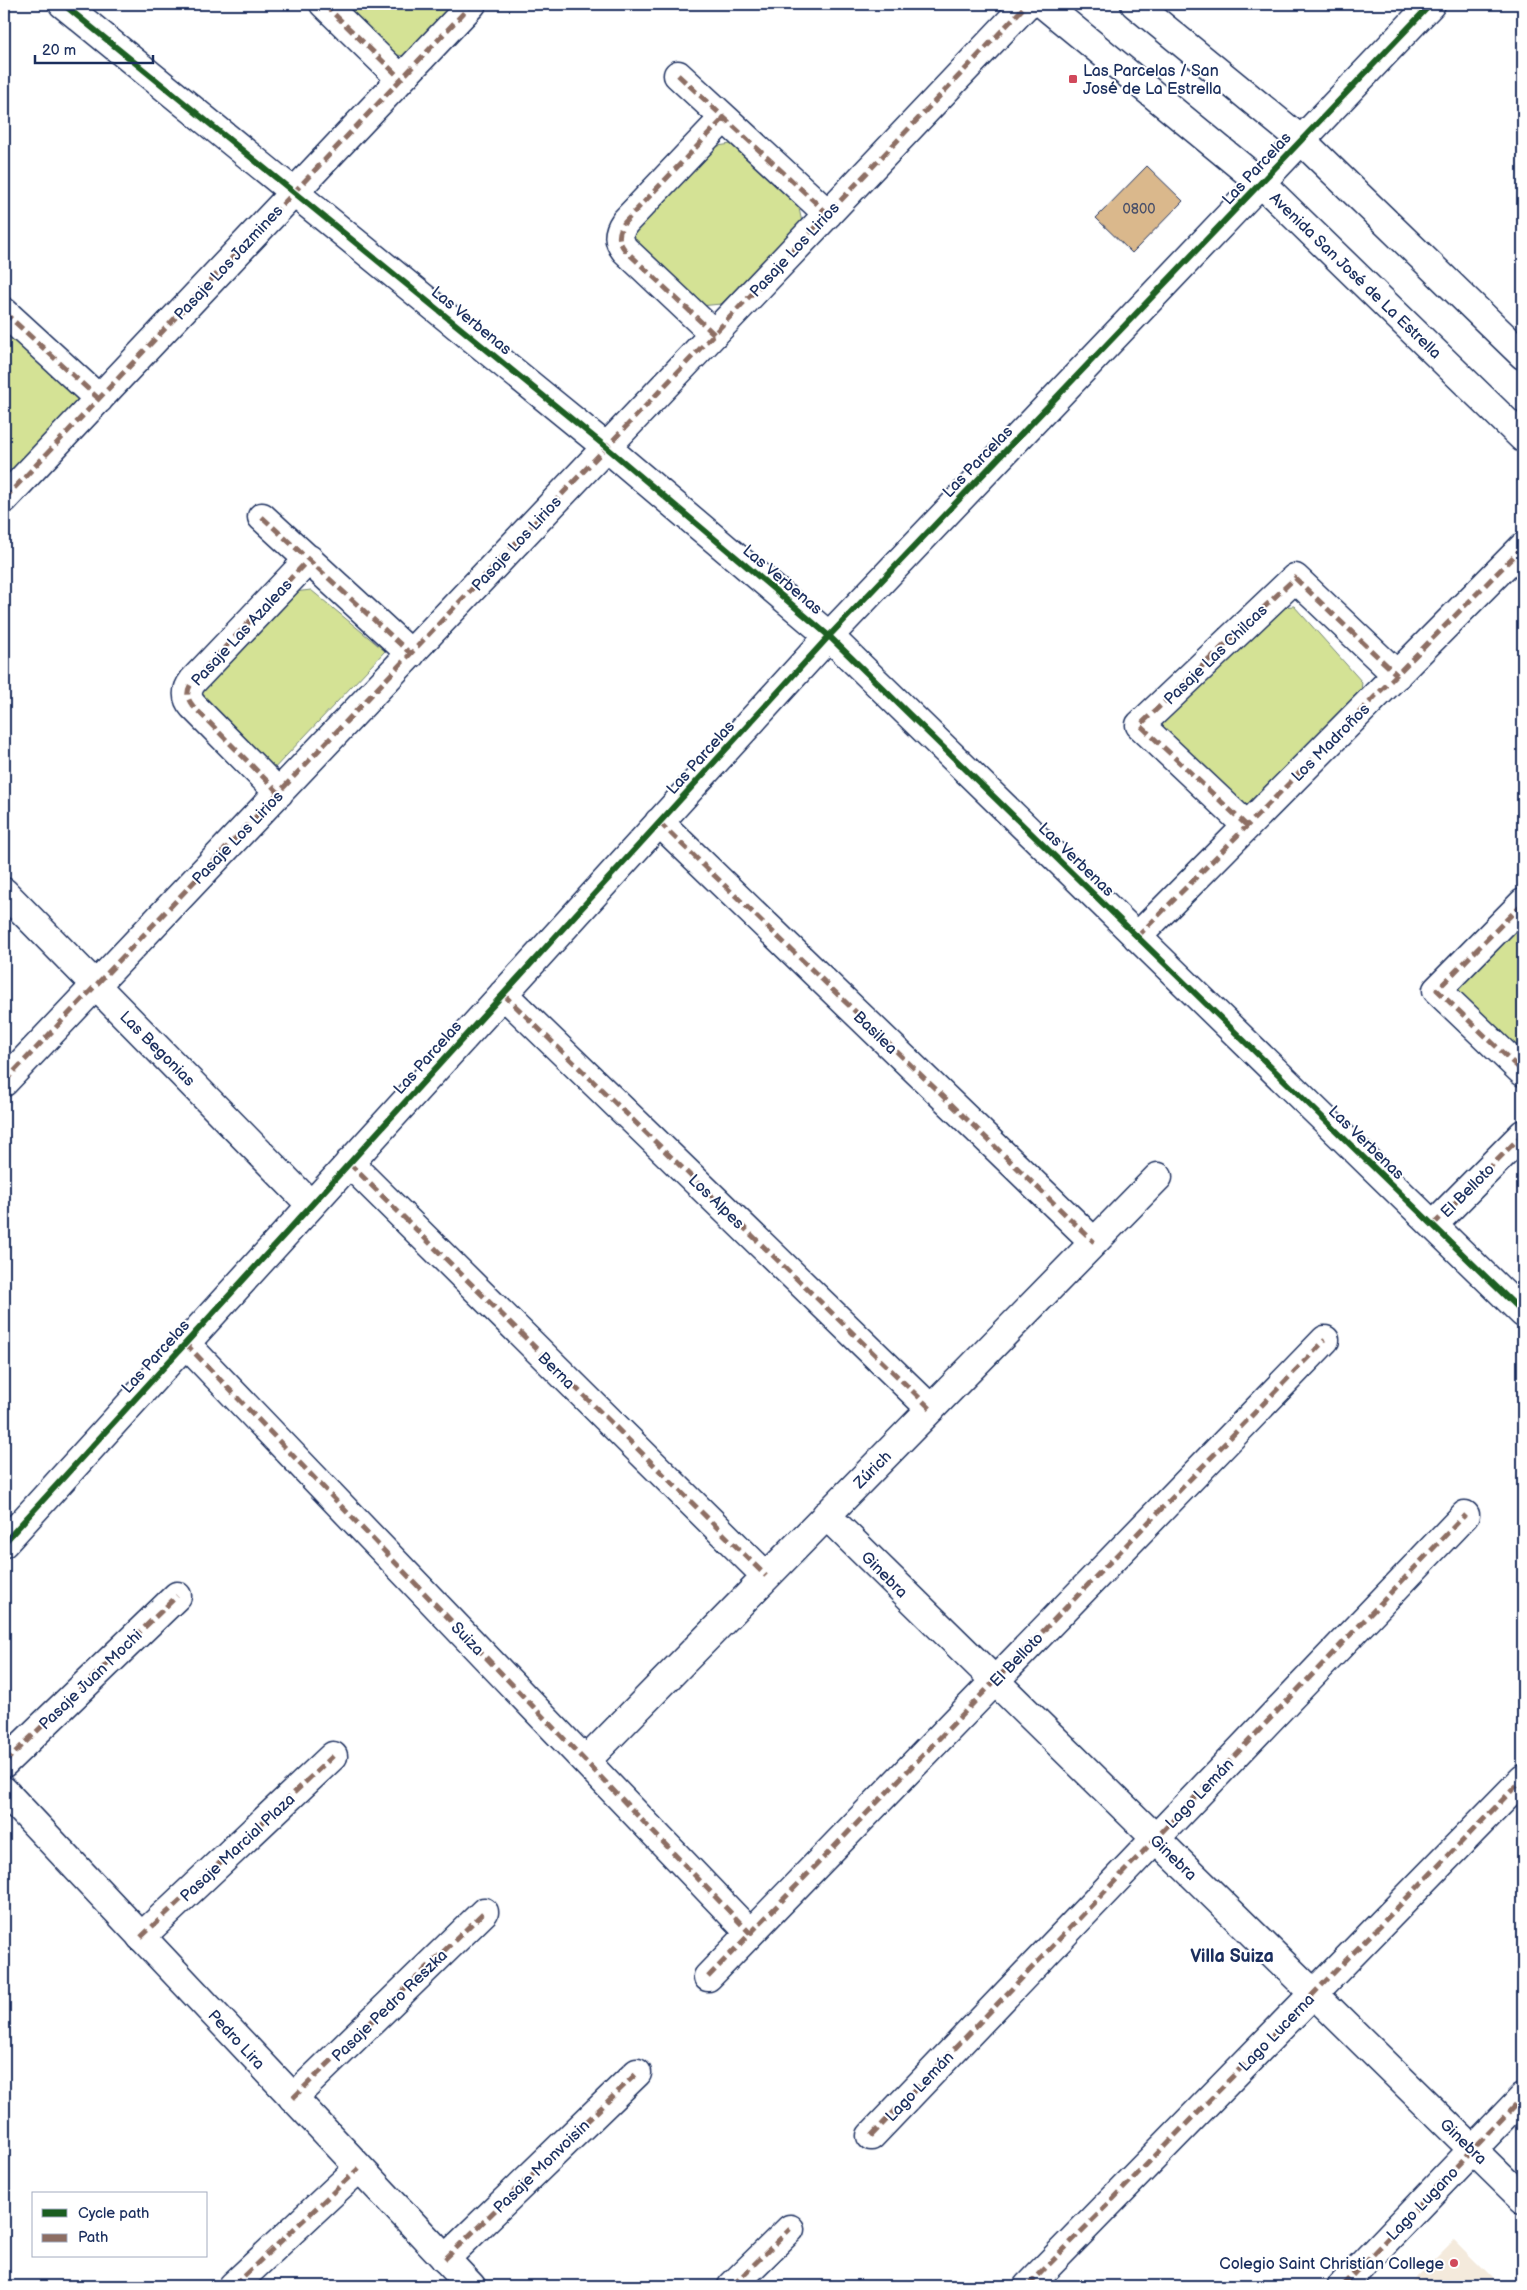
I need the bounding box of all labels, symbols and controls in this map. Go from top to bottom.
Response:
scale bar [35,32,152,64]
text: 20 m [42,41,76,60]
place label: Las Parcelas / San José de La Estrella [1083,62,1221,99]
marker: Las Parcelas / San José de La Estrella [1067,73,1079,85]
street label: Las Parcelas [1219,129,1296,209]
street label: Avenida San José de La Estrella [1265,189,1445,363]
street label: Pasaje Los Lirios [746,199,844,301]
street label: Pasaje Los Jazmines [171,201,287,325]
house number: 0800 [1123,201,1155,218]
street label: Las Verbenas [427,283,515,359]
street label: Las Parcelas [939,422,1017,502]
street label: Pasaje Los Lirios [468,493,566,595]
street label: Las Verbenas [738,541,826,619]
street label: Pasaje Las Azaleas [188,576,297,690]
street label: Pasaje Las Chilcas [1161,601,1272,709]
street label: Los Madroños [1288,700,1374,786]
street label: Las Parcelas [663,717,739,799]
street label: Pasaje Los Lirios [189,787,288,889]
street label: Las Verbenas [1034,819,1118,901]
street label: Las Begonias [115,1007,199,1091]
street label: Basilea [849,1008,901,1059]
street label: Las Parcelas [390,1017,466,1099]
street label: Las Verbenas [1324,1102,1408,1184]
street label: El Belloto [1437,1160,1499,1222]
street label: Los Alpes [684,1171,748,1233]
street label: Las Parcelas [118,1316,194,1398]
street label: Berna [534,1349,578,1393]
street label: Zúrich [850,1447,896,1493]
street label: Ginebra [857,1548,911,1602]
street label: Suiza [447,1618,487,1660]
street label: Pasaje Juan Mochi [36,1626,147,1734]
street label: El Belloto [987,1629,1048,1691]
street label: Lago Lemán [1162,1755,1238,1833]
street label: Pasaje Marcial Plaza [177,1790,299,1906]
street label: Ginebra [1146,1831,1200,1885]
street label: Pasaje Pedro Reszka [328,1946,452,2066]
district label: Villa Suiza [1190,1946,1274,1967]
street label: Lago Lucerna [1235,1990,1319,2076]
street label: Pedro Lira [204,2006,268,2074]
street label: Lago Lemán [882,2048,958,2126]
street label: Ginebra [1436,2115,1490,2169]
street label: Pasaje Monvoisin [490,2116,594,2218]
street label: Lago Lugano [1383,2163,1463,2245]
legend [32,2192,208,2258]
text: Cycle path [78,2204,149,2223]
text: Path [78,2228,108,2247]
place label: Colegio Saint Christian College [1219,2255,1444,2274]
marker: Colegio Saint Christian College [1448,2257,1460,2269]

